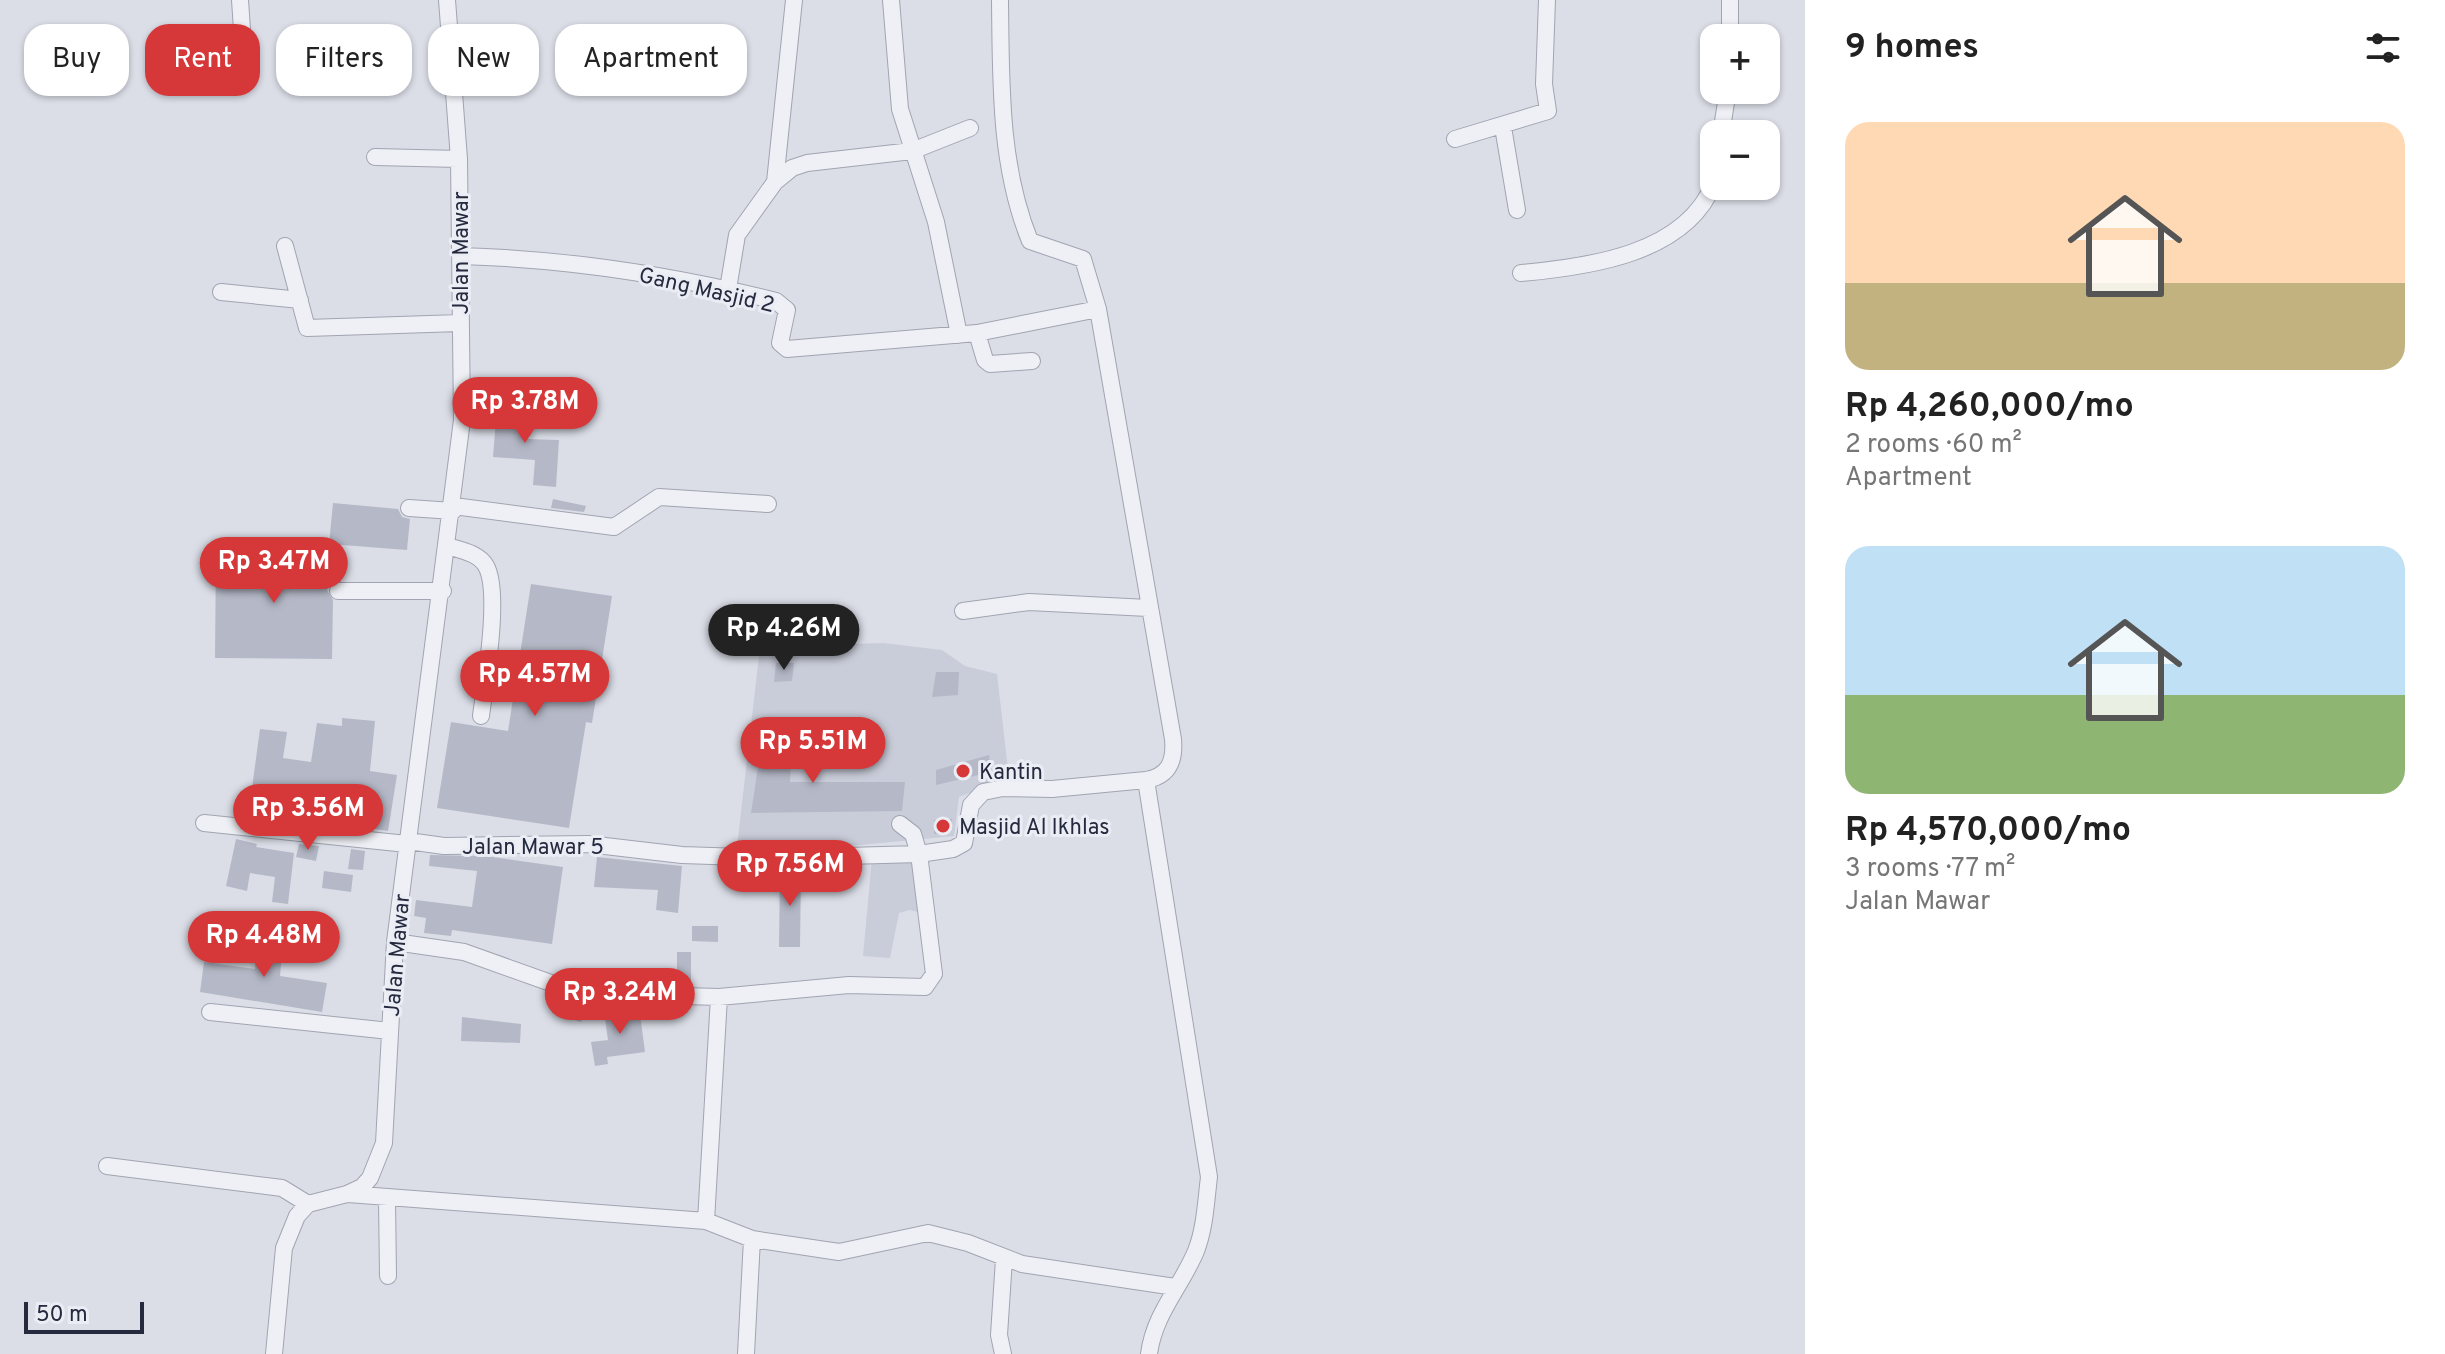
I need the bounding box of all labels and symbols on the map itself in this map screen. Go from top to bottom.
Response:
street label: Jalan Mawar [449,191,476,315]
street label: Gang Masjid 2 [636,263,777,320]
pin: Rp 3.78M [442,377,608,445]
pin: Rp 3.47M [191,537,357,605]
pin: Rp 4.26M [701,604,867,672]
pin: Rp 4.57M [452,650,618,718]
pin: Rp 5.51M [730,717,896,785]
place label: Kantin [979,760,1043,787]
marker: Kantin [954,762,972,780]
pin: Rp 3.56M [225,784,391,852]
place label: Masjid Al Ikhlas [959,815,1110,842]
marker: Masjid Al Ikhlas [934,817,952,835]
street label: Jalan Mawar 5 [462,835,604,862]
pin: Rp 7.56M [707,840,873,908]
street label: Jalan Mawar [380,892,417,1018]
pin: Rp 4.48M [181,911,347,979]
pin: Rp 3.24M [537,968,703,1036]
scale bar [24,1298,144,1334]

